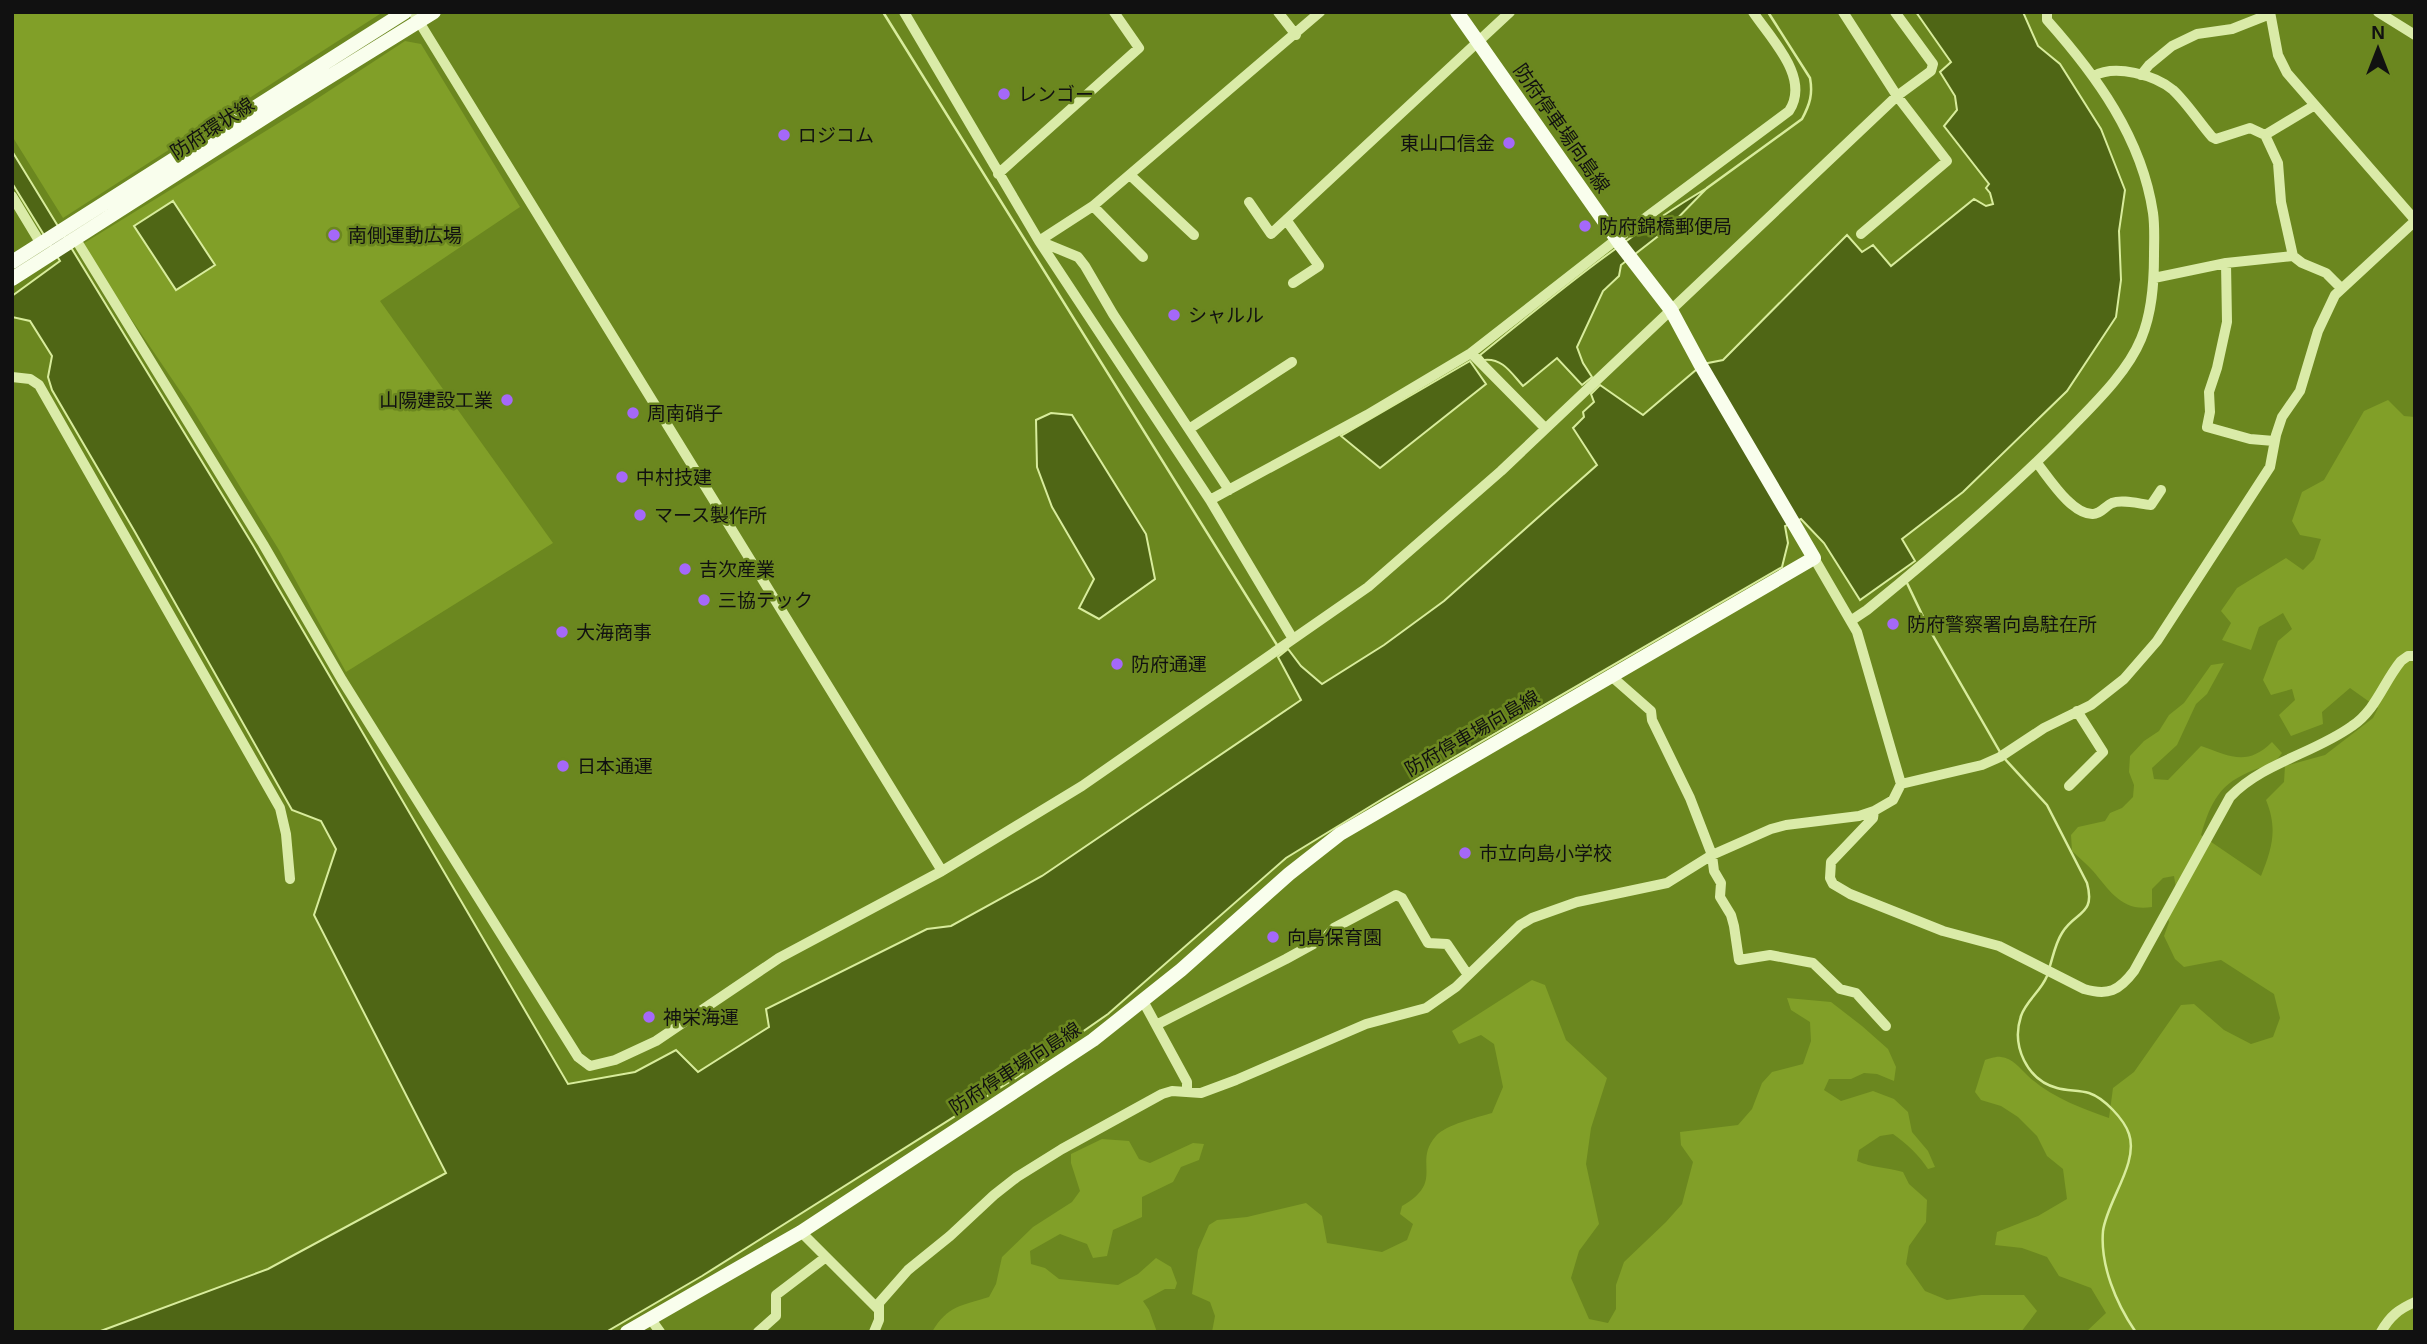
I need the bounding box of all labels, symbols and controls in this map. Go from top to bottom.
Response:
north arrow [2343,14,2413,84]
text: N [2371,22,2385,43]
street label: 防府停車場向島線 [1509,60,1614,197]
place label: レンゴー [1018,84,1094,105]
marker: レンゴー [996,86,1012,102]
street label: 防府環状線 [167,94,258,163]
place label: ロジコム [798,125,874,146]
marker: ロジコム [776,127,792,143]
place label: 東山口信金 [1400,133,1495,154]
marker: 東山口信金 [1501,135,1517,151]
place label: 防府錦橋郵便局 [1599,216,1732,237]
marker: 防府錦橋郵便局 [1577,218,1593,234]
place label: 南側運動広場 [348,225,462,246]
marker: 南側運動広場 [326,227,342,243]
place label: シャルル [1188,305,1264,326]
marker: シャルル [1166,307,1182,323]
place label: 山陽建設工業 [379,390,493,411]
marker: 山陽建設工業 [499,392,515,408]
place label: 周南硝子 [647,403,723,424]
marker: 周南硝子 [625,405,641,421]
place label: 中村技建 [636,467,712,488]
marker: 中村技建 [614,469,630,485]
place label: マース製作所 [654,505,767,526]
marker: マース製作所 [632,507,648,523]
place label: 吉次産業 [699,559,775,580]
marker: 吉次産業 [677,561,693,577]
place label: 三協テック [718,590,813,611]
marker: 三協テック [696,592,712,608]
place label: 防府警察署向島駐在所 [1907,614,2097,635]
marker: 防府警察署向島駐在所 [1885,616,1901,632]
place label: 大海商事 [576,622,652,643]
marker: 大海商事 [554,624,570,640]
place label: 防府通運 [1131,654,1207,675]
marker: 防府通運 [1109,656,1125,672]
street label: 防府停車場向島線 [1401,686,1543,781]
place label: 日本通運 [577,756,653,777]
marker: 日本通運 [555,758,571,774]
place label: 市立向島小学校 [1479,843,1612,864]
marker: 市立向島小学校 [1457,845,1473,861]
place label: 向島保育園 [1287,927,1382,948]
marker: 向島保育園 [1265,929,1281,945]
place label: 神栄海運 [663,1007,739,1028]
marker: 神栄海運 [641,1009,657,1025]
street label: 防府停車場向島線 [946,1018,1085,1119]

